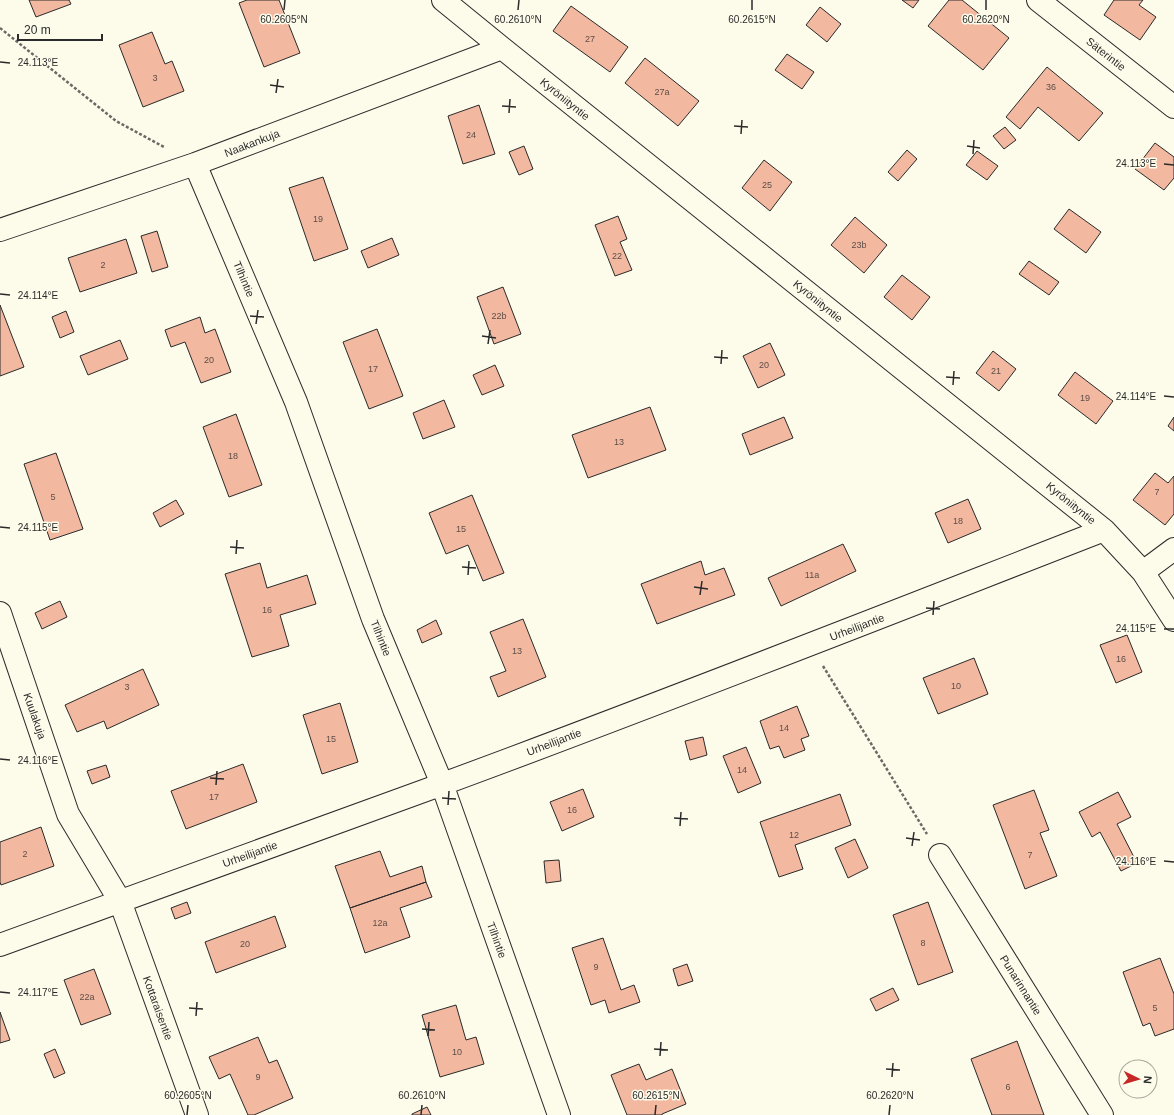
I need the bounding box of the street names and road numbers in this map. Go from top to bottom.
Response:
street label: Säterintie [1084,35,1128,73]
street label: Kyröniityntie [538,75,592,123]
street label: Naakankuja [223,127,282,159]
street label: Tilhintie [231,259,257,299]
street label: Kyröniityntie [791,277,845,325]
street label: Kyröniityntie [1044,479,1098,527]
street label: Urheilijantie [828,611,886,643]
street label: Tilhintie [368,618,394,658]
street label: Kuulakuja [21,691,49,742]
street label: Urheilijantie [525,726,583,758]
street label: Urheilijantie [221,839,279,869]
street label: Tilhintie [485,920,509,960]
street label: Punarinnantie [998,953,1044,1017]
street label: Kottaraisentie [141,974,175,1042]

